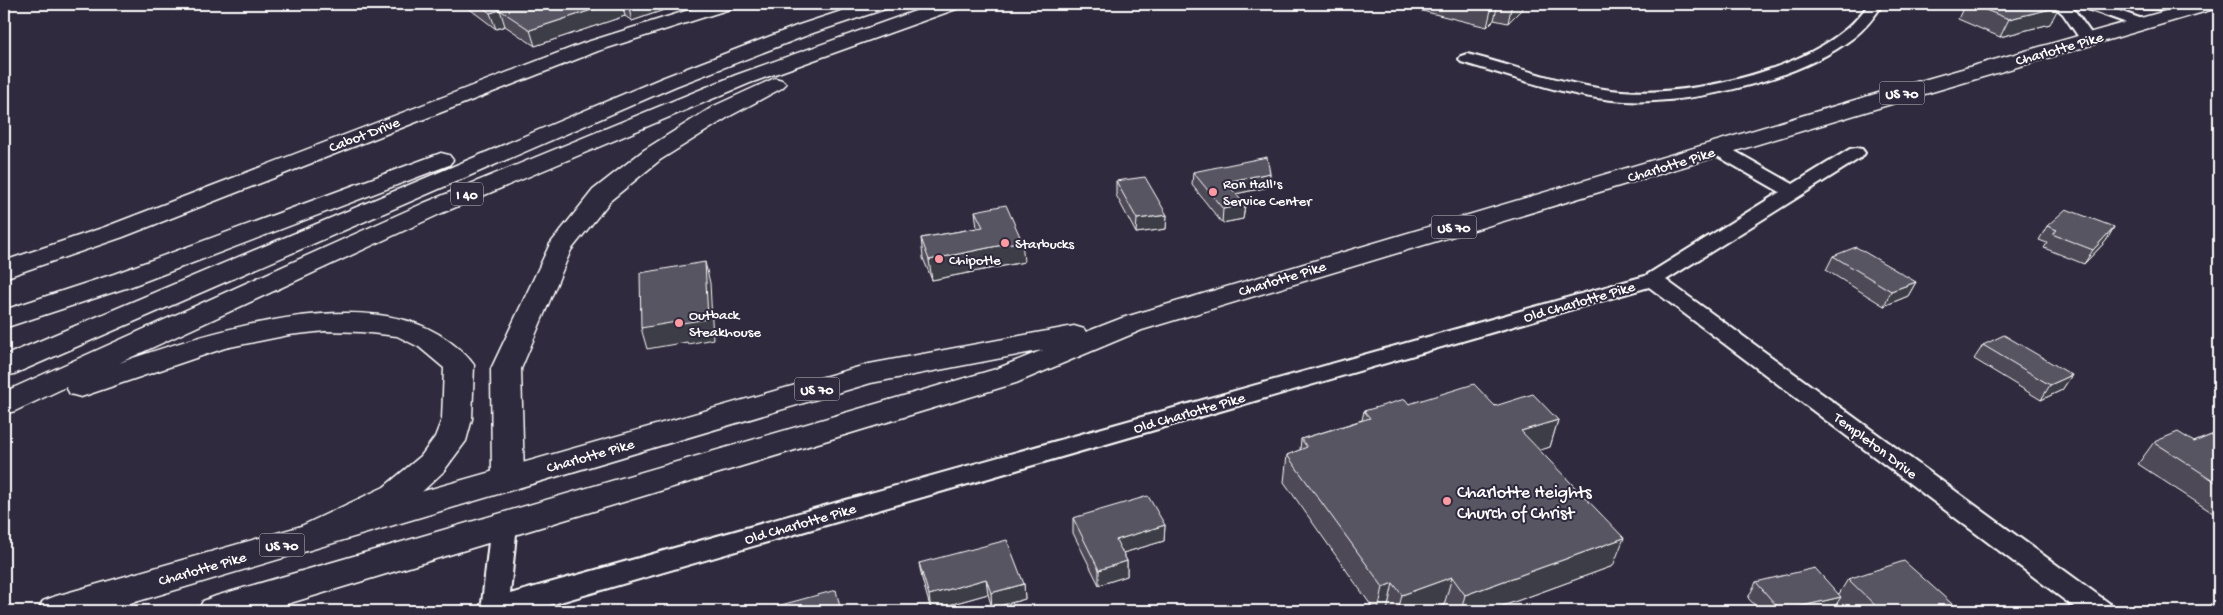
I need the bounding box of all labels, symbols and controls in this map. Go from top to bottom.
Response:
street label: Charlotte Pike [2014,29,2106,71]
road number: US 70 [1880,82,1924,105]
street label: Cabot Drive [327,114,403,158]
street label: Charlotte Pike [1626,144,1718,188]
place label: Ron Hall's Service Center [1223,176,1313,211]
road number: I 40 [451,182,483,205]
marker: Ron Hall's Service Center [1207,186,1219,198]
road number: US 70 [1432,216,1476,238]
place label: Starbucks [1015,236,1074,254]
marker: Starbucks [999,237,1011,249]
place label: Chipotle [949,252,1001,270]
marker: Chipotle [933,253,945,265]
street label: Charlotte Pike [1237,258,1329,302]
street label: Old Charlotte Pike [1522,278,1638,327]
place label: Outback Steakhouse [689,307,761,342]
marker: Outback Steakhouse [673,317,685,329]
road number: US 70 [794,378,840,400]
street label: Old Charlotte Pike [1132,389,1248,438]
street label: Templeton Drive [1829,409,1920,484]
street label: Charlotte Pike [545,436,637,478]
place label: Charlotte Heights Church of Christ [1457,483,1593,525]
marker: Charlotte Heights Church of Christ [1441,495,1453,507]
street label: Old Charlotte Pike [743,500,859,549]
road number: US 70 [260,534,304,556]
street label: Charlotte Pike [157,549,249,591]

